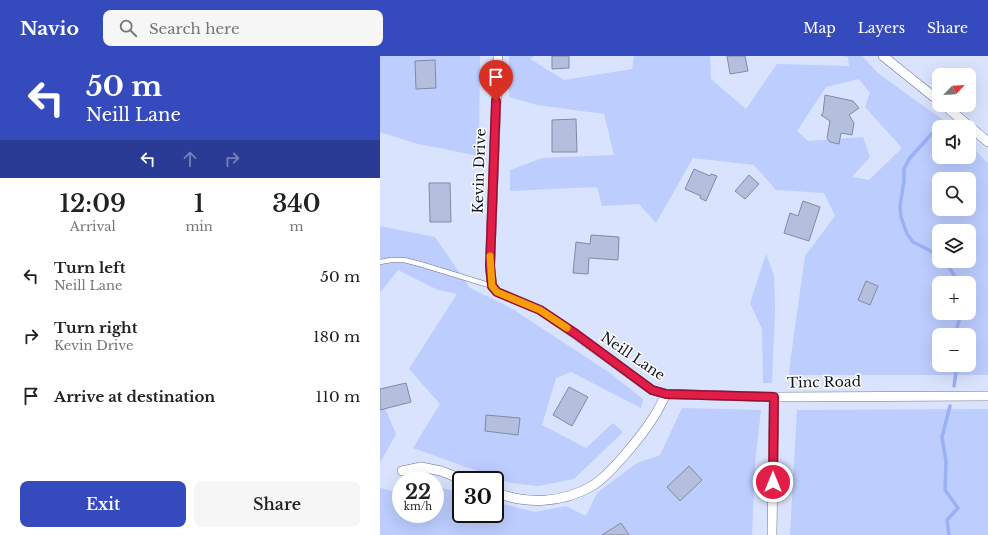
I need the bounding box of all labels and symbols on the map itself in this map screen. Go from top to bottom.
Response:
pin [479,60,513,101]
north arrow [932,68,976,112]
street label: Kevin Drive [469,128,489,214]
street label: Neill Lane [597,328,669,384]
street label: Tinc Road [787,372,862,392]
position arrow [752,461,794,503]
speed limit sign: 30 [452,471,504,523]

